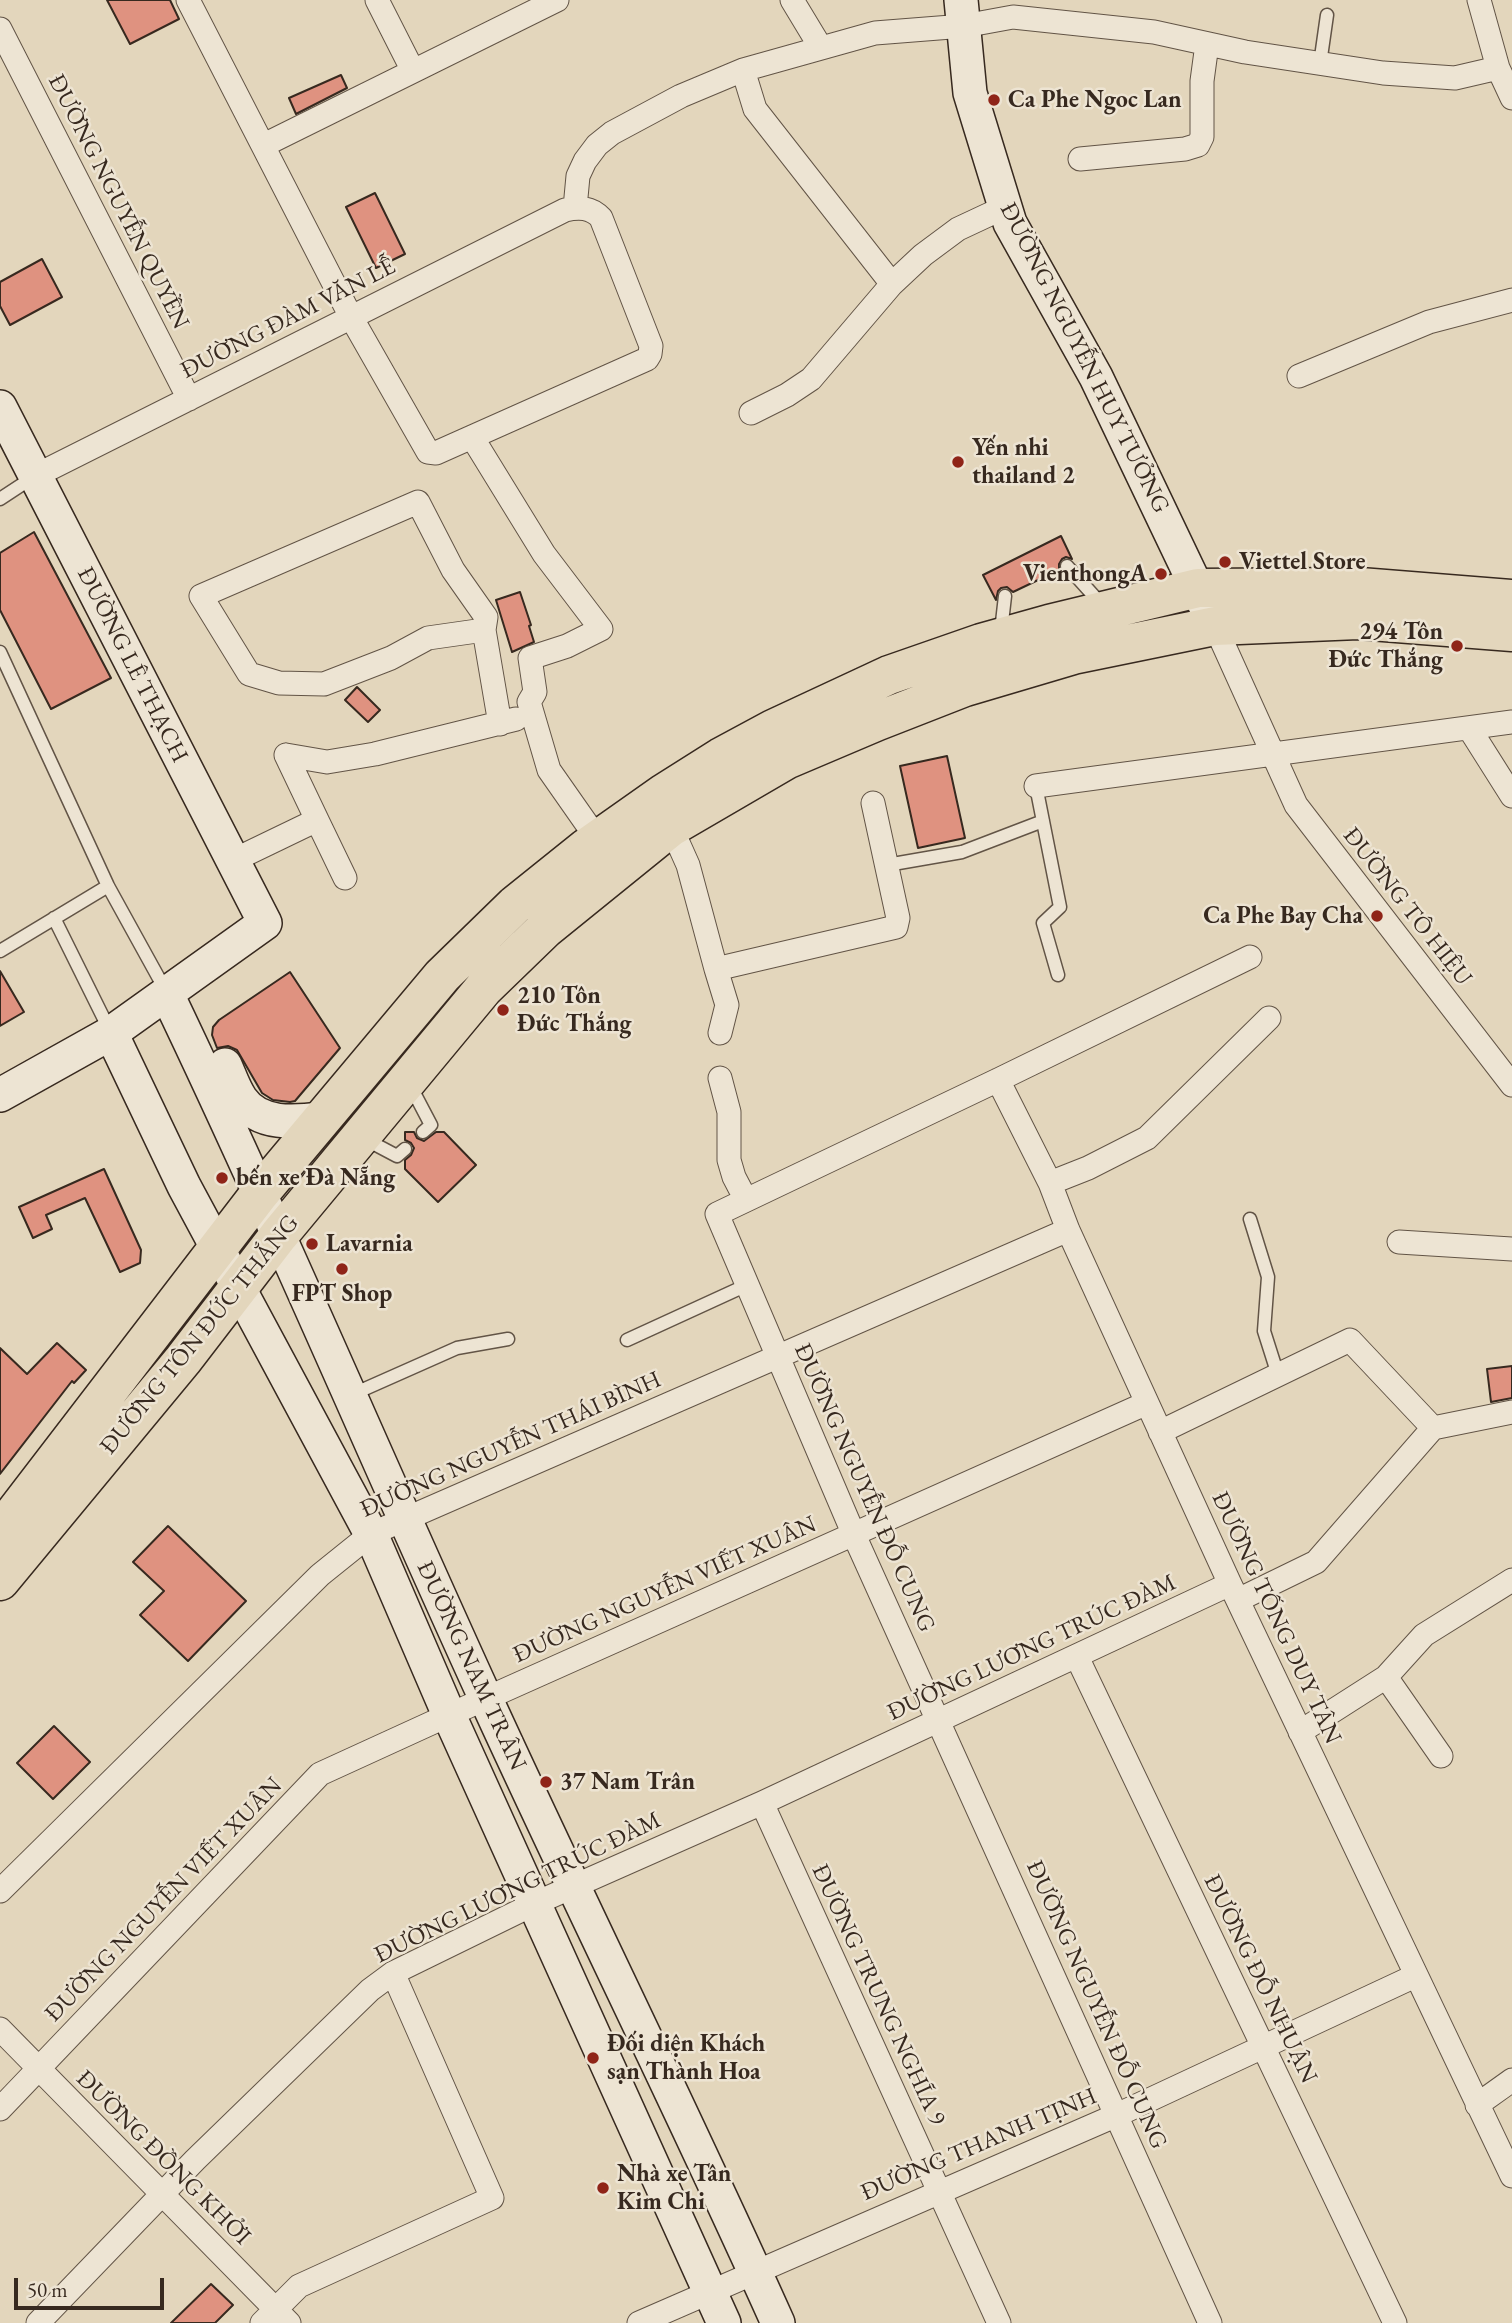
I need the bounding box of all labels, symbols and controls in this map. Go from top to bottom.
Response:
street label: ĐƯỜNG NGUYỄN QUYỀN [41,70,195,334]
place label: Ca Phe Ngoc Lan [1008,86,1182,114]
marker: Ca Phe Ngoc Lan [986,92,1002,108]
street label: ĐƯỜNG NGUYỄN HUY TƯỞNG [993,198,1175,518]
street label: ĐƯỜNG ĐÀM VĂN LỄ [176,253,400,385]
place label: Yến nhi thailand 2 [972,434,1075,490]
marker: Yến nhi thailand 2 [950,454,966,470]
place label: Viettel Store [1239,548,1365,576]
marker: Viettel Store [1217,554,1233,570]
place label: VienthongA [1023,560,1147,588]
street label: ĐƯỜNG LÊ THẠCH [70,562,194,768]
marker: VienthongA [1153,566,1169,582]
place label: 294 Tôn Đức Thắng [1328,618,1443,674]
marker: 294 Tôn Đức Thắng [1449,638,1465,654]
street label: ĐƯỜNG TÔ HIỆU [1336,822,1478,992]
place label: Ca Phe Bay Cha [1203,902,1363,930]
marker: Ca Phe Bay Cha [1369,908,1385,924]
place label: 210 Tôn Đức Thắng [517,982,632,1038]
marker: 210 Tôn Đức Thắng [495,1002,511,1018]
place label: bến xe Đà Nẵng [236,1164,395,1192]
marker: bến xe Đà Nẵng [214,1170,230,1186]
street label: ĐƯỜNG TÔN ĐỨC THẮNG [95,1210,305,1460]
place label: Lavarnia [326,1230,413,1258]
marker: Lavarnia [304,1236,320,1252]
marker: FPT Shop [334,1261,350,1277]
place label: FPT Shop [292,1280,392,1308]
street label: ĐƯỜNG NGUYỄN ĐỖ CUNG [787,1339,941,1637]
street label: ĐƯỜNG NGUYỄN THÁI BÌNH [356,1366,666,1524]
street label: ĐƯỜNG TỐNG DUY TÂN [1205,1487,1347,1749]
street label: ĐƯỜNG NGUYỄN VIẾT XUÂN [509,1510,821,1670]
street label: ĐƯỜNG NAM TRÂN [410,1557,532,1775]
street label: ĐƯỜNG LƯƠNG TRÚC ĐÀM [883,1568,1181,1728]
place label: 37 Nam Trân [560,1768,695,1796]
street label: ĐƯỜNG NGUYỄN VIẾT XUÂN [40,1772,288,2028]
marker: 37 Nam Trân [538,1774,554,1790]
street label: ĐƯỜNG LƯƠNG TRÚC ĐÀM [370,1806,666,1970]
street label: ĐƯỜNG NGUYỄN ĐỖ CUNG [1019,1856,1173,2154]
street label: ĐƯỜNG TRUNG NGHĨA 9 [805,1860,951,2130]
street label: ĐƯỜNG ĐỖ NHUẬN [1197,1870,1323,2088]
place label: Đối diện Khách sạn Thành Hoa [607,2030,765,2086]
marker: Đối diện Khách sạn Thành Hoa [585,2050,601,2066]
street label: ĐƯỜNG ĐỒNG KHỞI [70,2065,256,2251]
street label: ĐƯỜNG THANH TỊNH [857,2082,1101,2208]
place label: Nhà xe Tân Kim Chi [617,2160,731,2216]
marker: Nhà xe Tân Kim Chi [595,2180,611,2196]
scale bar [18,2264,168,2308]
text: 50 m [27,2276,68,2303]

